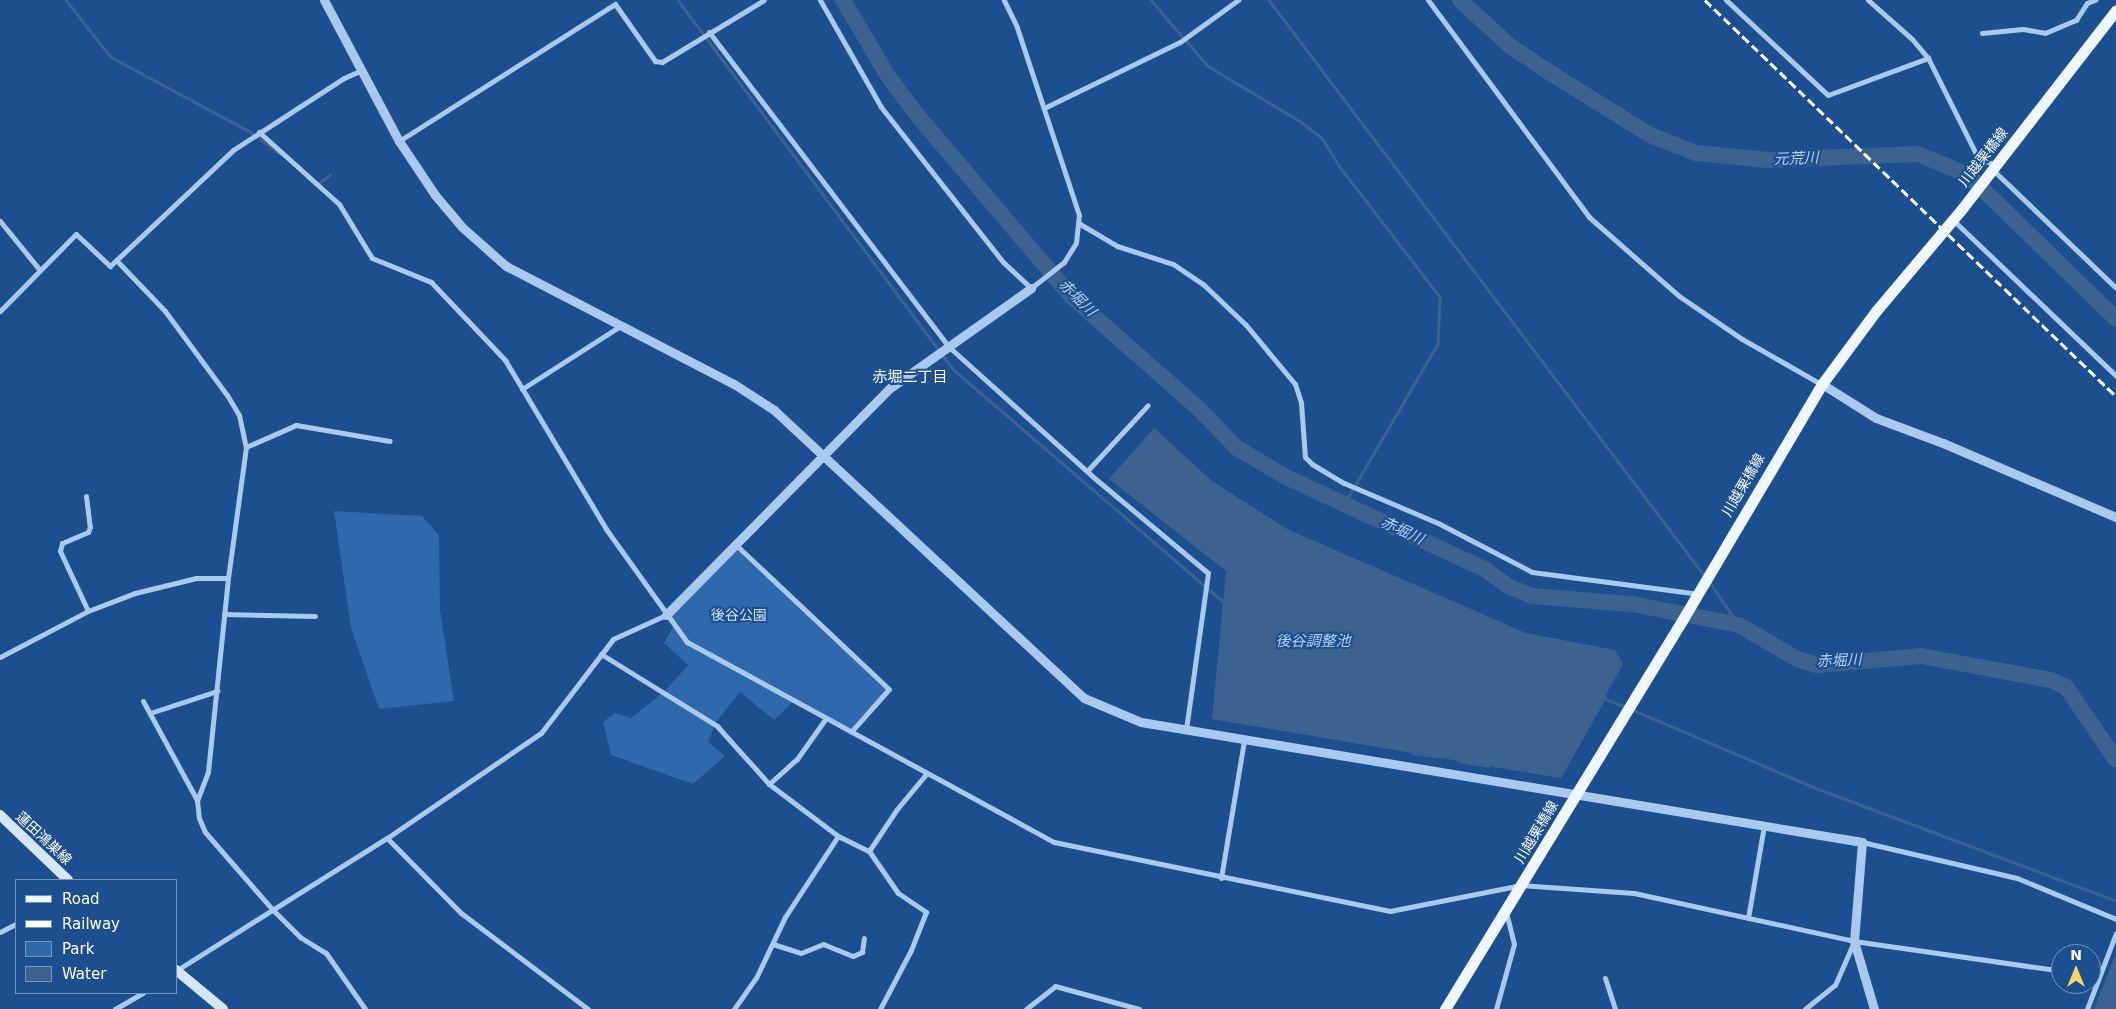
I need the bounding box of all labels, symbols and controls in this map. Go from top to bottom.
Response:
street label: 川越栗橋線 [1955,124,2011,190]
water label: 元荒川 [1773,149,1819,169]
water label: 赤堀川 [1055,276,1099,320]
district label: 赤堀二丁目 [873,369,947,387]
street label: 川越栗橋線 [1718,450,1768,520]
water label: 赤堀川 [1378,513,1426,549]
park label: 後谷公園 [711,607,767,623]
water label: 後谷調整池 [1276,633,1350,651]
water label: 赤堀川 [1816,651,1862,671]
street label: 川越栗橋線 [1511,798,1561,866]
street label: 蓮田鴻巣線 [13,808,75,868]
legend [15,879,178,994]
text: Road [62,890,100,908]
text: Railway [62,915,120,933]
text: Park [62,940,94,958]
north arrow [2051,944,2101,994]
text: N [2070,947,2082,963]
text: Water [62,965,106,983]

